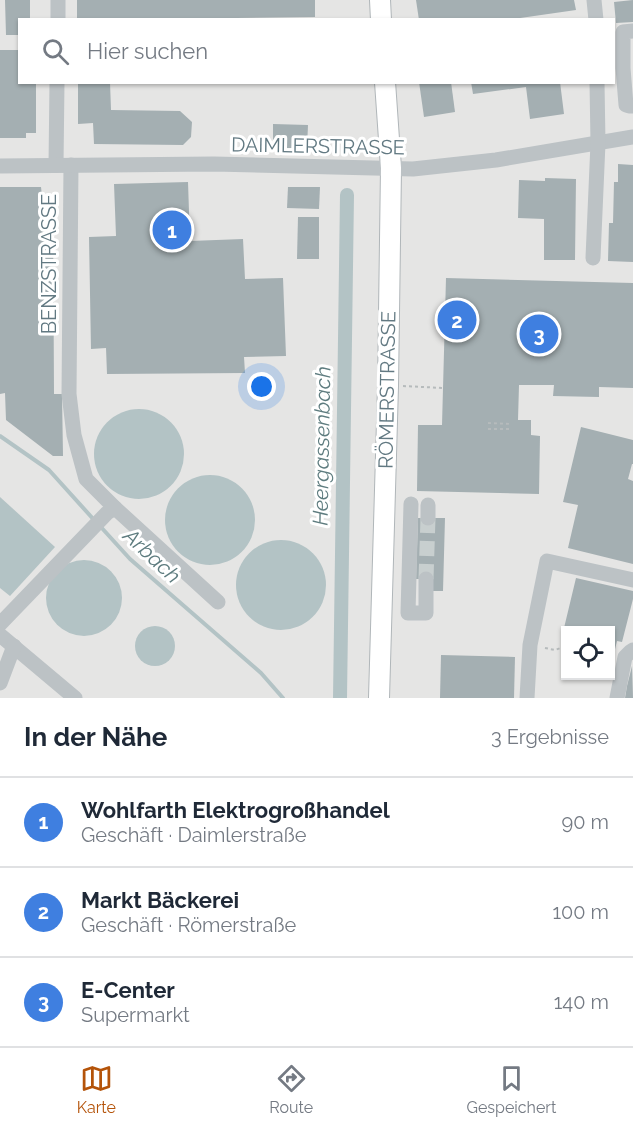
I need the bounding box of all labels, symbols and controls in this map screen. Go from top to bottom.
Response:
search box [18,18,615,84]
icon: search [39,35,72,68]
text: Hier suchen [87,38,208,64]
street label: DAIMLERSTRASSE [231,132,405,160]
street label: BENZSTRASSE [37,194,61,334]
pin: 1 [152,208,192,252]
pin: 2 [438,298,476,342]
street label: RÖMERSTRASSE [374,311,400,469]
pin: 3 [520,312,558,356]
water label: Heergassenbach [308,366,335,526]
your location [247,372,276,401]
water label: Arbach [118,522,186,588]
map controls [561,626,615,680]
button: locate [561,626,615,680]
text: In der Nähe [24,722,167,752]
text: 3 Ergebnisse [491,725,609,749]
text: Wohlfarth Elektrogroßhandel [81,797,390,823]
text: 1 [39,810,48,834]
text: 90 m [562,810,609,834]
text: Geschäft · Daimlerstraße [81,823,307,847]
text: Markt Bäckerei [81,887,239,913]
text: 2 [38,900,49,924]
text: 100 m [552,900,609,924]
text: Geschäft · Römerstraße [81,913,296,937]
text: E-Center [81,977,175,1003]
text: 3 [38,990,49,1014]
text: 140 m [554,990,609,1014]
text: Supermarkt [81,1003,190,1027]
tab: Karte [77,1062,116,1117]
tab: Route [269,1062,313,1117]
tab: Gespeichert [466,1062,556,1117]

